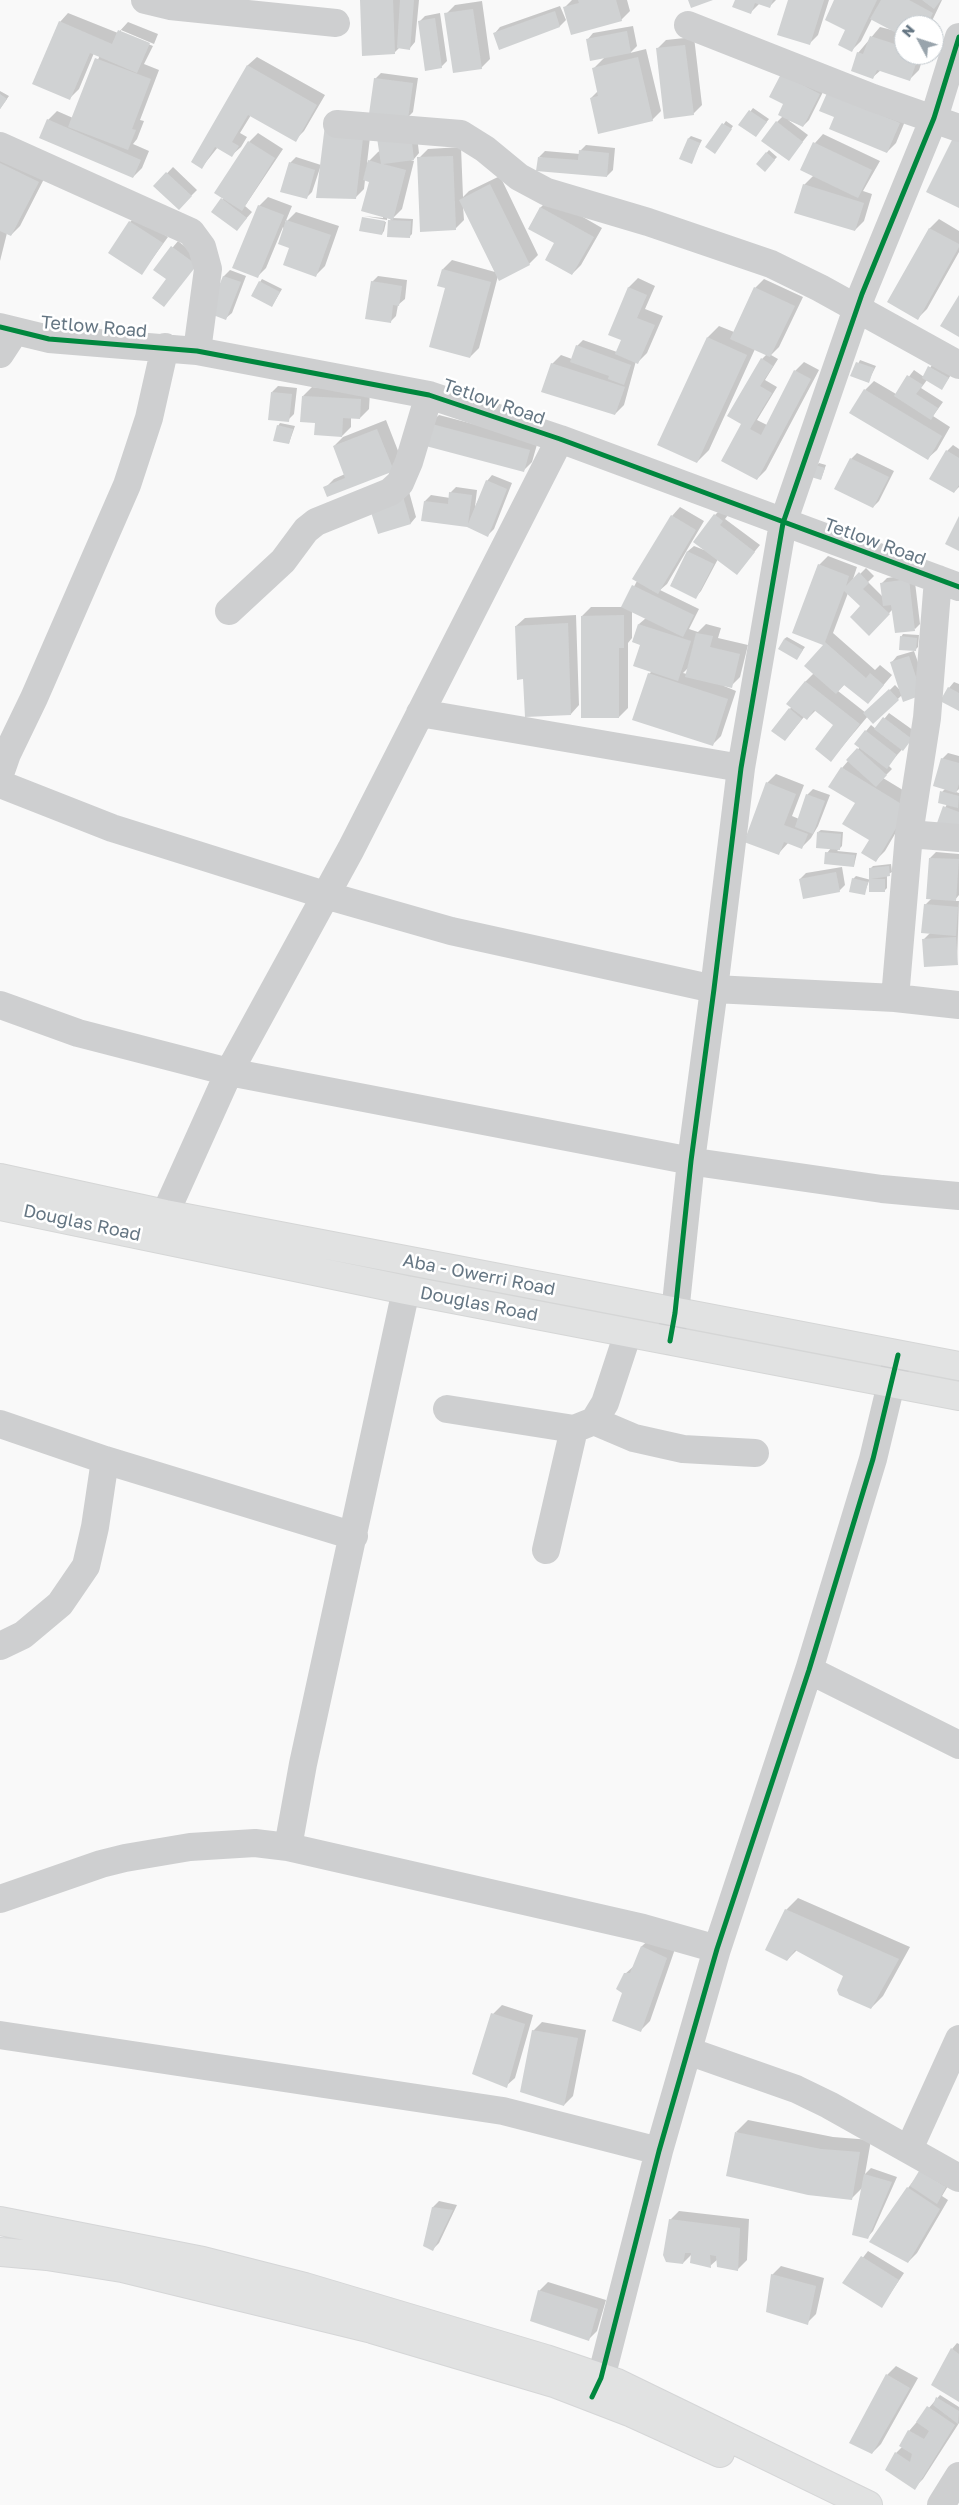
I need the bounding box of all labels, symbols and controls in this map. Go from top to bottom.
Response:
north arrow [894,15,944,65]
text: N [898,21,918,40]
street label: Tetlow Road [40,312,148,342]
street label: Tetlow Road [440,374,548,430]
street label: Tetlow Road [821,514,929,570]
street label: Douglas Road [21,1200,143,1246]
street label: Aba - Owerri Road [401,1250,557,1300]
street label: Douglas Road [418,1282,540,1326]

